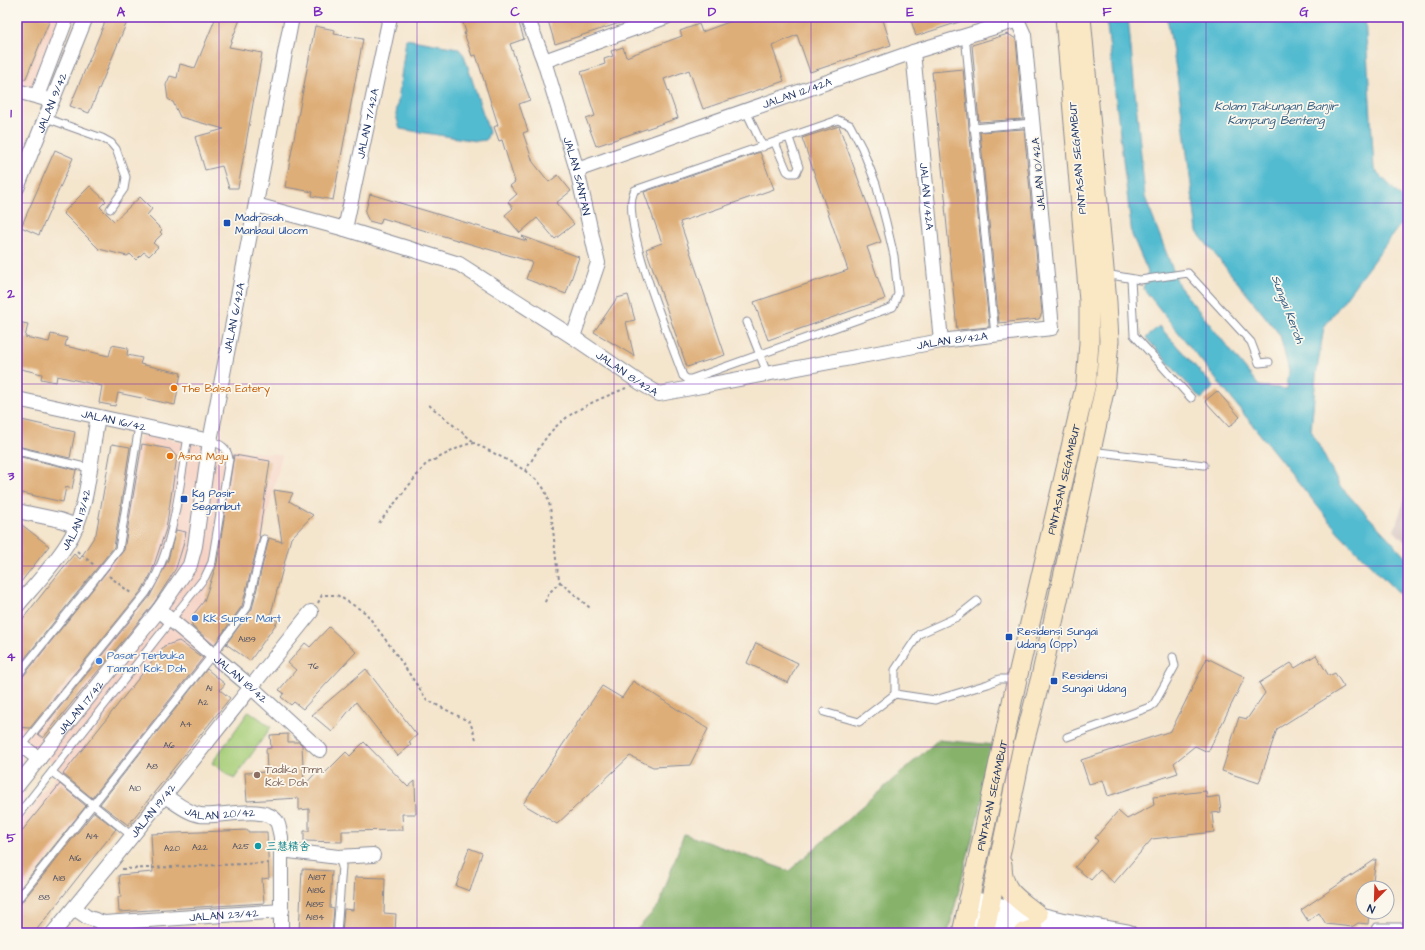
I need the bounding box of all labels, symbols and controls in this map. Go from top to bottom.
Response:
text: A [117,3,126,21]
text: B [313,3,323,21]
text: C [510,3,520,21]
text: D [708,3,717,21]
text: E [906,3,914,21]
text: F [1102,3,1112,21]
text: G [1299,3,1309,21]
street label: JALAN 9/42 [33,70,71,135]
street label: JALAN 12/42A [760,74,834,112]
street label: JALAN 7/42A [353,87,383,160]
water label: Kolam Takungan Banjir Kampung Benteng [1214,98,1339,130]
street label: PINTASAN SEGAMBUT [1065,101,1090,215]
text: 1 [10,104,12,122]
street label: JALAN SANTAN [559,135,594,217]
street label: JALAN 10/42A [1028,137,1049,211]
street label: JALAN 11/42A [916,162,937,231]
place label: Madrasah Manbaul Uloom [235,210,308,238]
marker: Madrasah Manbaul Uloom [222,218,232,228]
water label: Sungai Keroh [1266,273,1309,347]
street label: JALAN 6/42A [220,281,248,354]
text: 2 [6,285,15,303]
street label: JALAN 8/42A [915,329,989,353]
street label: JALAN 8/42A [593,348,661,400]
place label: The Balsa Eatery [182,381,270,397]
marker: The Balsa Eatery [169,383,179,393]
street label: JALAN 16/42 [80,406,148,435]
street label: PINTASAN SEGAMBUT [1044,422,1084,536]
place label: Asna Maju [178,449,229,464]
marker: Asna Maju [165,451,175,461]
text: 3 [7,467,15,485]
place label: Kg Pasir Segambut [192,486,242,515]
street label: JALAN 13/42 [58,487,95,553]
marker: Kg Pasir Segambut [179,494,189,504]
place label: KK Super Mart [203,611,282,626]
marker: KK Super Mart [190,613,200,623]
place label: Residensi Sungai Udang (Opp) [1017,624,1098,653]
marker: Residensi Sungai Udang (Opp) [1004,632,1014,642]
house number: A189 [238,633,256,646]
text: 4 [7,648,16,666]
place label: Pasar Terbuka Taman Kok Doh [107,648,187,676]
street label: JALAN 18/42 [211,652,271,707]
marker: Pasar Terbuka Taman Kok Doh [94,656,104,666]
house number: 76 [307,660,319,673]
place label: Residensi Sungai Udang [1062,668,1126,697]
marker: Residensi Sungai Udang [1049,676,1059,686]
street label: JALAN 17/42 [54,677,108,738]
house number: A1 [206,682,212,695]
house number: A2 [198,696,209,709]
house number: A4 [180,718,192,731]
street label: PINTASAN SEGAMBUT [973,738,1012,852]
house number: A6 [163,739,175,752]
house number: A8 [146,760,158,773]
place label: Tadika Tmn. Kok Doh [265,762,324,790]
marker: Tadika Tmn. Kok Doh [252,770,262,780]
street label: JALAN 19/42 [127,780,180,841]
house number: A10 [129,782,142,795]
street label: JALAN 20/42 [182,803,256,824]
text: 5 [6,829,16,847]
house number: A14 [85,830,99,843]
place label: 三慧精舍 [266,839,310,854]
house number: A25 [232,840,250,853]
house number: A22 [192,841,209,854]
marker: 三慧精舍 [253,841,263,851]
house number: A20 [164,842,181,855]
house number: A16 [69,852,82,865]
house number: A187 [308,871,327,884]
house number: A18 [53,872,66,885]
north arrow [1355,880,1395,920]
house number: A186 [307,884,326,897]
house number: 88 [38,891,50,904]
house number: A185 [305,898,325,911]
text: N [1365,900,1377,917]
street label: JALAN 23/42 [189,906,260,925]
house number: A184 [306,911,324,924]

